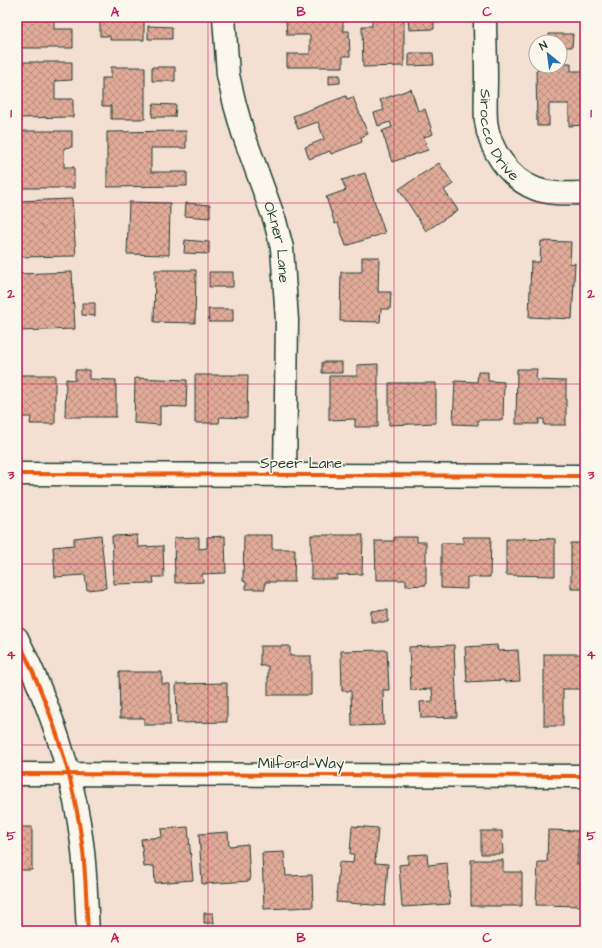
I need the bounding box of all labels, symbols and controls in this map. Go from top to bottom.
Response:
text: A [111,3,120,21]
text: B [296,3,306,21]
text: C [482,3,492,21]
north arrow [528,34,568,74]
text: N [537,37,550,54]
street label: Sirocco Drive [475,89,524,186]
text: 1 [10,104,12,122]
text: 1 [590,104,592,122]
street label: Okner Lane [258,199,294,284]
text: 2 [6,285,15,303]
text: 2 [586,285,595,303]
street label: Speer Lane [260,453,342,474]
text: 3 [7,466,15,484]
text: 3 [587,466,595,484]
text: 4 [7,646,16,664]
text: 4 [587,646,596,664]
street label: Milford Way [258,753,344,775]
text: 5 [6,827,16,845]
text: 5 [586,827,596,845]
text: A [111,929,120,947]
text: B [296,929,306,947]
text: C [482,929,492,947]

